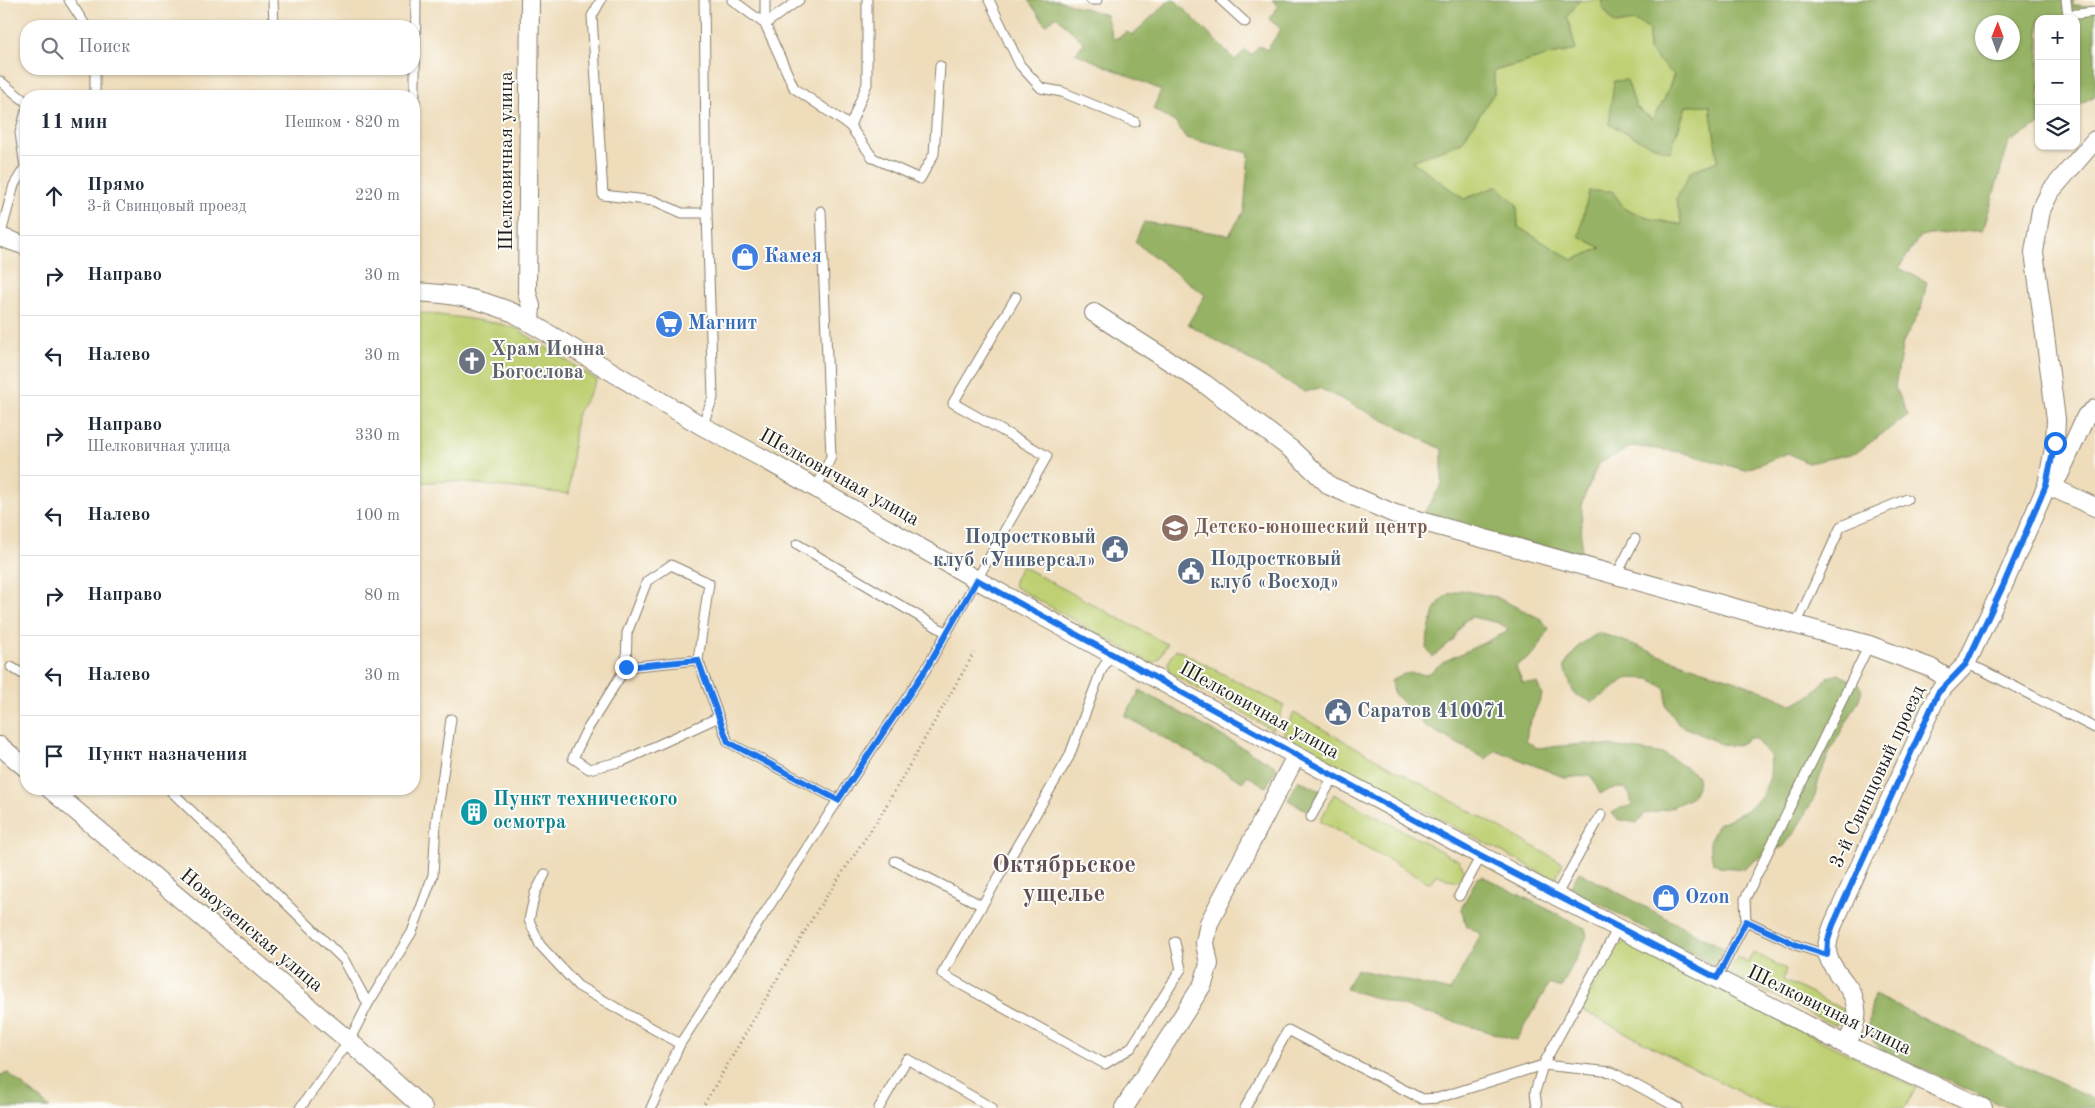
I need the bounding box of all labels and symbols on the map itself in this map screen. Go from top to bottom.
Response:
north arrow [1975,15,2020,60]
street label: Шелковичная улица [497,71,517,251]
shop icon: Камея [730,242,760,272]
place label: Камея [764,247,822,267]
supermarket icon: Магнит [654,309,684,339]
place label: Магнит [688,314,757,334]
place label: Храм Ионна Богослова [491,340,605,383]
church icon: Храм Ионна Богослова [457,346,487,376]
street label: Шелковичная улица [756,426,923,530]
route start [2044,432,2067,455]
school or university icon: Детско-юношеский центр [1160,513,1190,543]
place label: Детско-юношеский центр [1194,518,1428,538]
place label: Подростковый клуб «Универсал» [933,528,1096,571]
public building icon: Подростковый клуб «Универсал» [1100,534,1130,564]
place label: Подростковый клуб «Восход» [1210,550,1342,593]
public building icon: Подростковый клуб «Восход» [1176,556,1206,586]
route end [615,656,638,679]
street label: Шелковичная улица [1176,659,1343,763]
street label: 3-й Свинцовый проезд [1827,682,1929,871]
public building icon: Саратов 410071 [1323,697,1353,727]
place label: Саратов 410071 [1357,702,1506,722]
place label: Пункт технического осмотра [493,790,678,833]
building icon: Пункт технического осмотра [459,797,489,827]
district label: Октябрьское ущелье [992,853,1136,907]
street label: Новоузенская улица [176,865,326,997]
shop icon: Ozon [1651,883,1681,913]
place label: Ozon [1685,888,1730,908]
street label: Шелковичная улица [1744,963,1914,1059]

